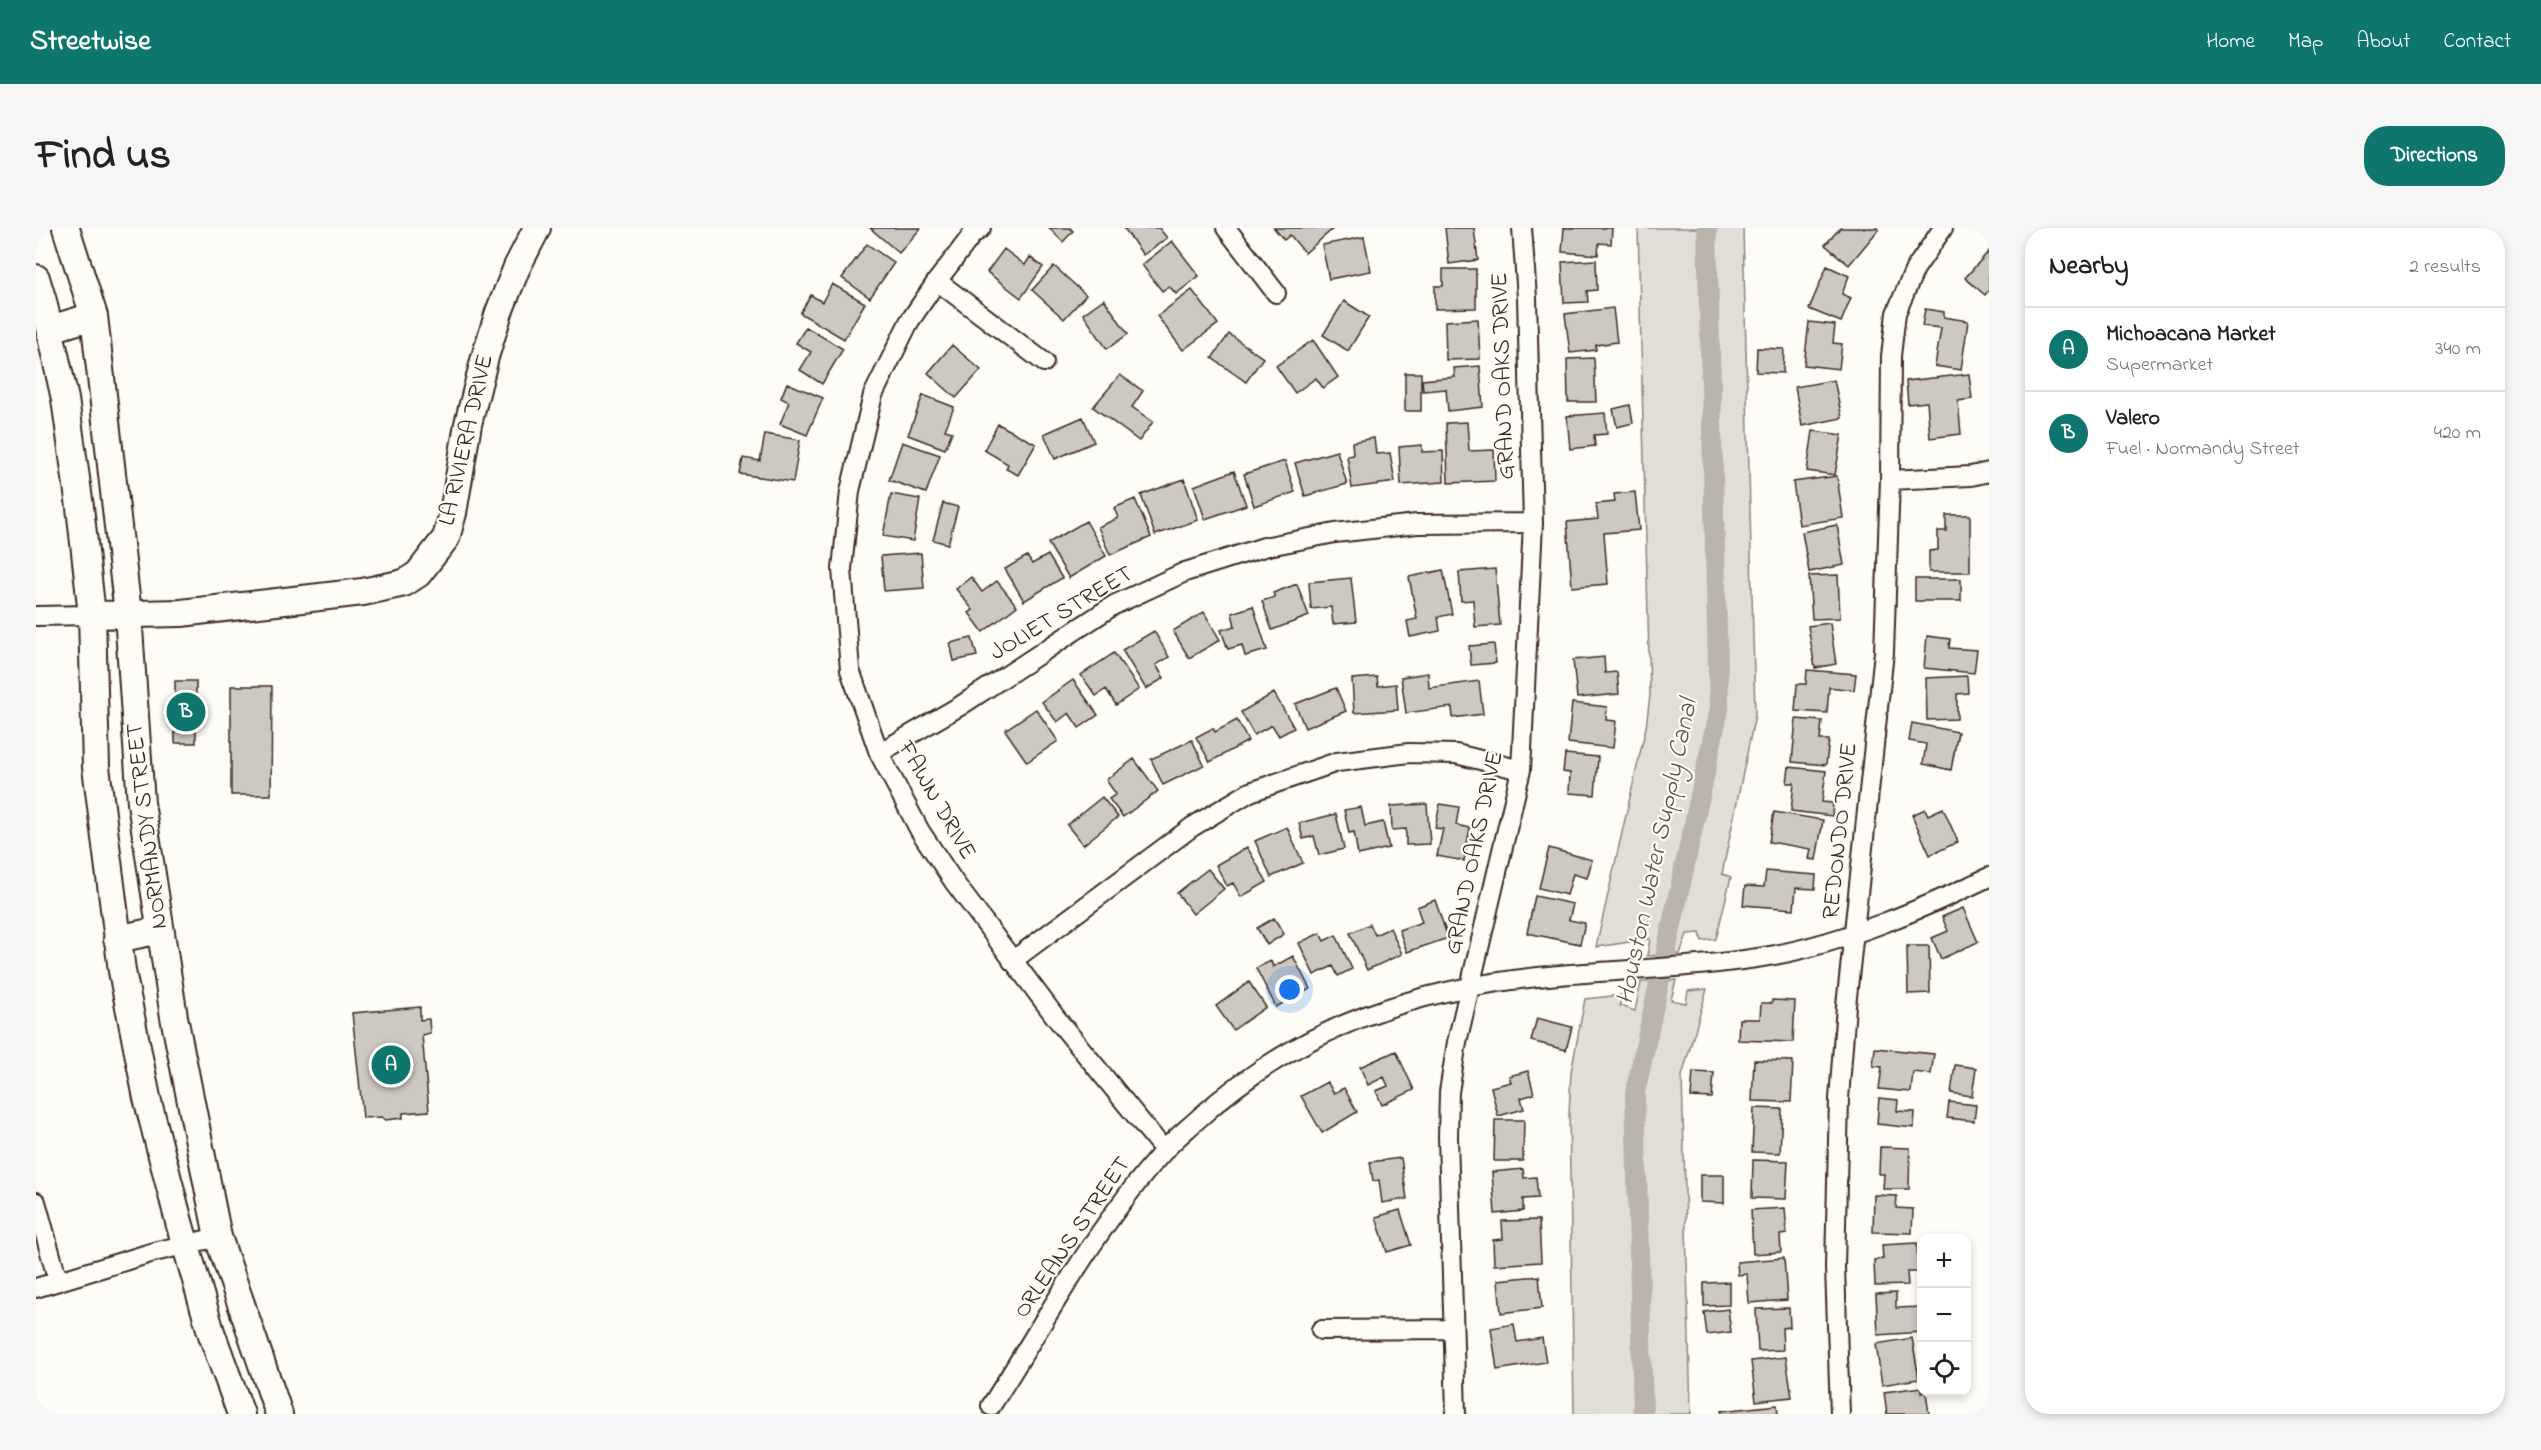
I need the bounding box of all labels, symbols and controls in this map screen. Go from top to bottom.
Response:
text: Streetwise [30,22,151,63]
text: Home [2206,27,2255,57]
text: Map [2288,27,2323,57]
text: About [2356,27,2410,57]
text: Contact [2443,27,2511,57]
text: Find us [36,126,171,187]
button: Directions [2364,126,2505,186]
text: Nearby [2049,248,2128,286]
text: 2 results [2409,253,2481,282]
street label: GRAND OAKS DRIVE [1483,272,1525,480]
text: Michoacana Market [2106,319,2276,351]
text: A [2062,335,2075,364]
text: 340 m [2435,335,2481,364]
street label: LA RIVIERA DRIVE [430,351,504,529]
text: Supermarket [2106,351,2213,380]
text: Valero [2106,403,2160,435]
text: B [2062,419,2075,448]
text: 420 m [2434,419,2481,448]
text: Fuel · Normandy Street [2106,435,2300,464]
street label: JOLIET STREET [984,557,1140,671]
pin: B [166,690,206,734]
water label: Houston Water Supply Canal [1607,693,1709,1008]
street label: NORMANDY STREET [118,721,178,931]
street label: FAWN DRIVE [887,734,984,867]
street label: REDONDO DRIVE [1814,741,1868,921]
street label: GRAND OAKS DRIVE [1436,748,1514,958]
your location [1275,975,1304,1004]
pin: A [372,1042,410,1088]
street label: ORLEANS STREET [1006,1150,1140,1326]
map controls [1917,1234,1971,1396]
button: + [1917,1234,1971,1288]
button: − [1917,1288,1971,1342]
button: locate [1917,1342,1971,1396]

